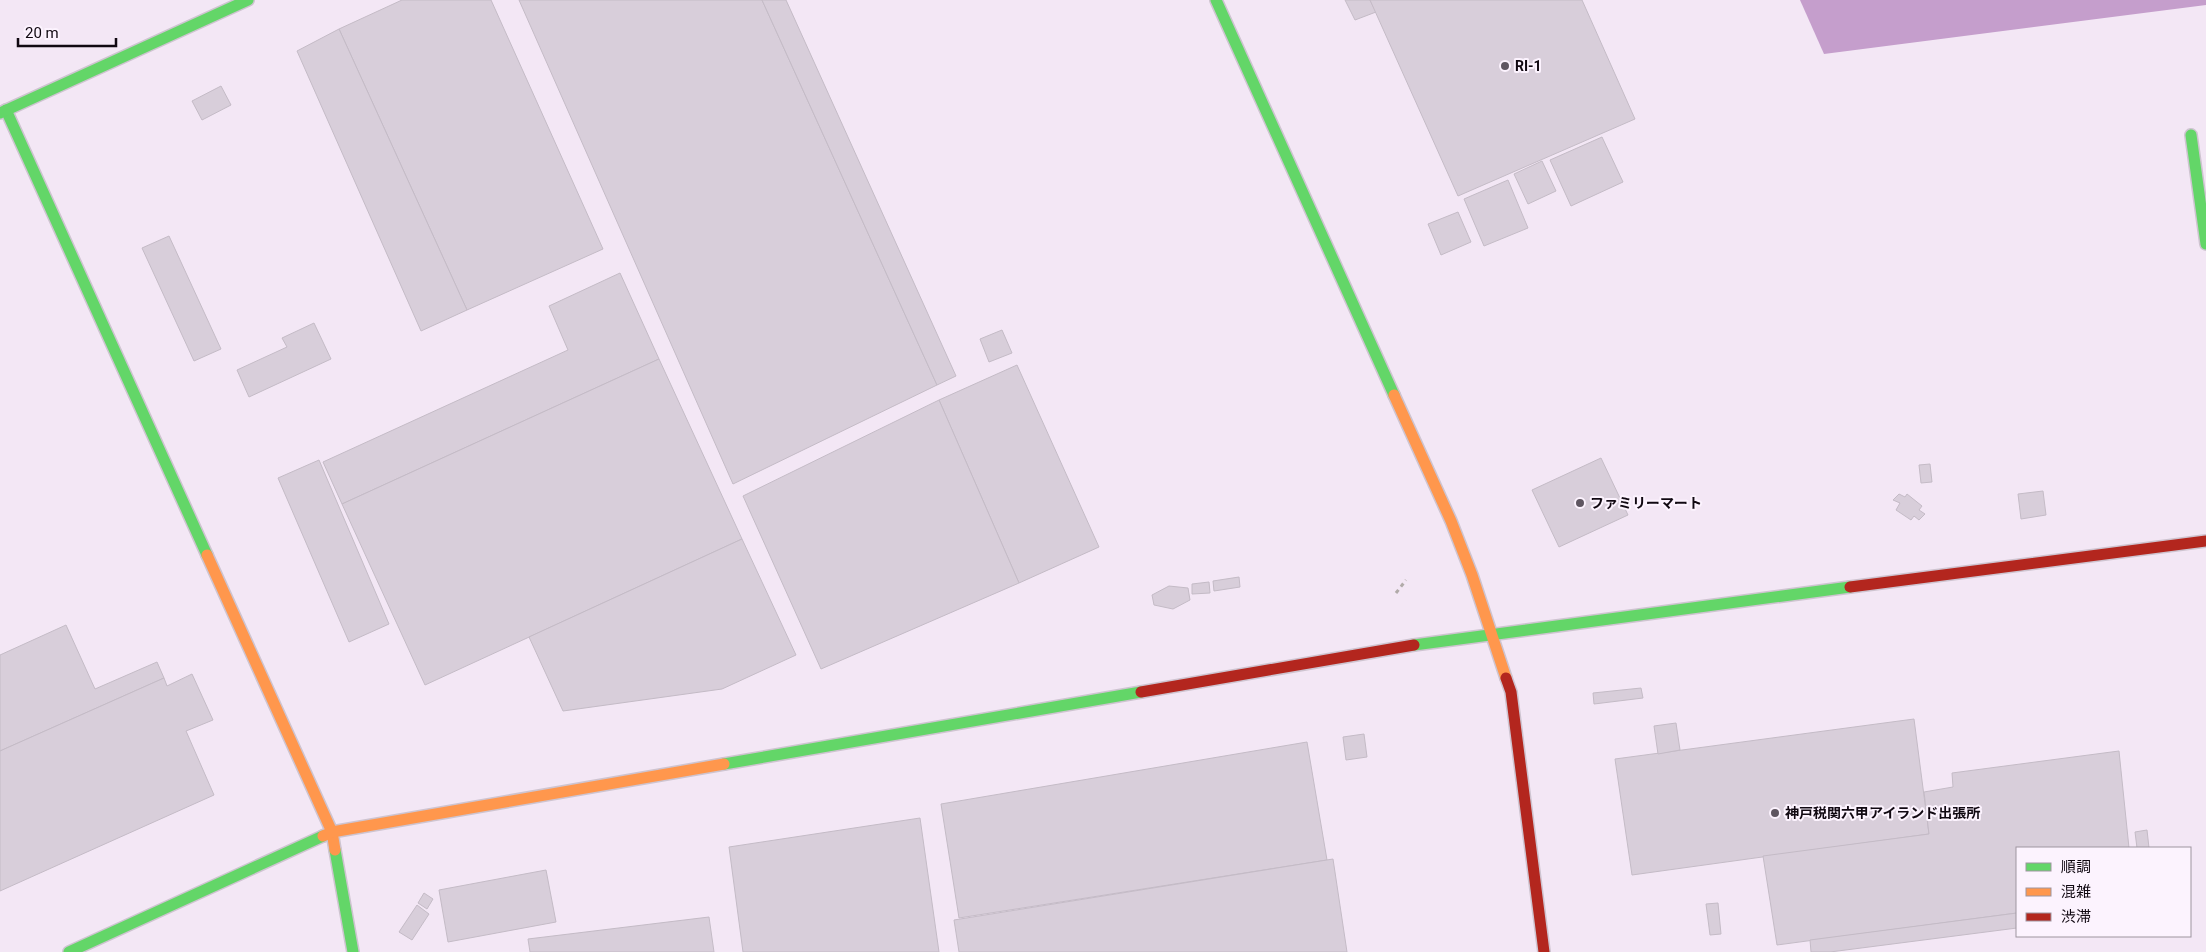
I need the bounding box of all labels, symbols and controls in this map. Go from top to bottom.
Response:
scale bar [18,15,115,47]
text: 20 m [25,24,59,42]
place label: RI-1 [1515,58,1542,74]
marker: RI-1 [1499,60,1511,72]
place label: ファミリーマート [1590,495,1702,511]
marker: ファミリーマート [1574,497,1586,509]
place label: 神戸税関六甲アイランド出張所 [1785,805,1980,821]
marker: 神戸税関六甲アイランド出張所 [1769,807,1781,819]
legend [2016,847,2191,937]
text: 順調 [2061,858,2091,876]
text: 混雑 [2061,883,2091,901]
text: 渋滞 [2061,908,2091,926]

